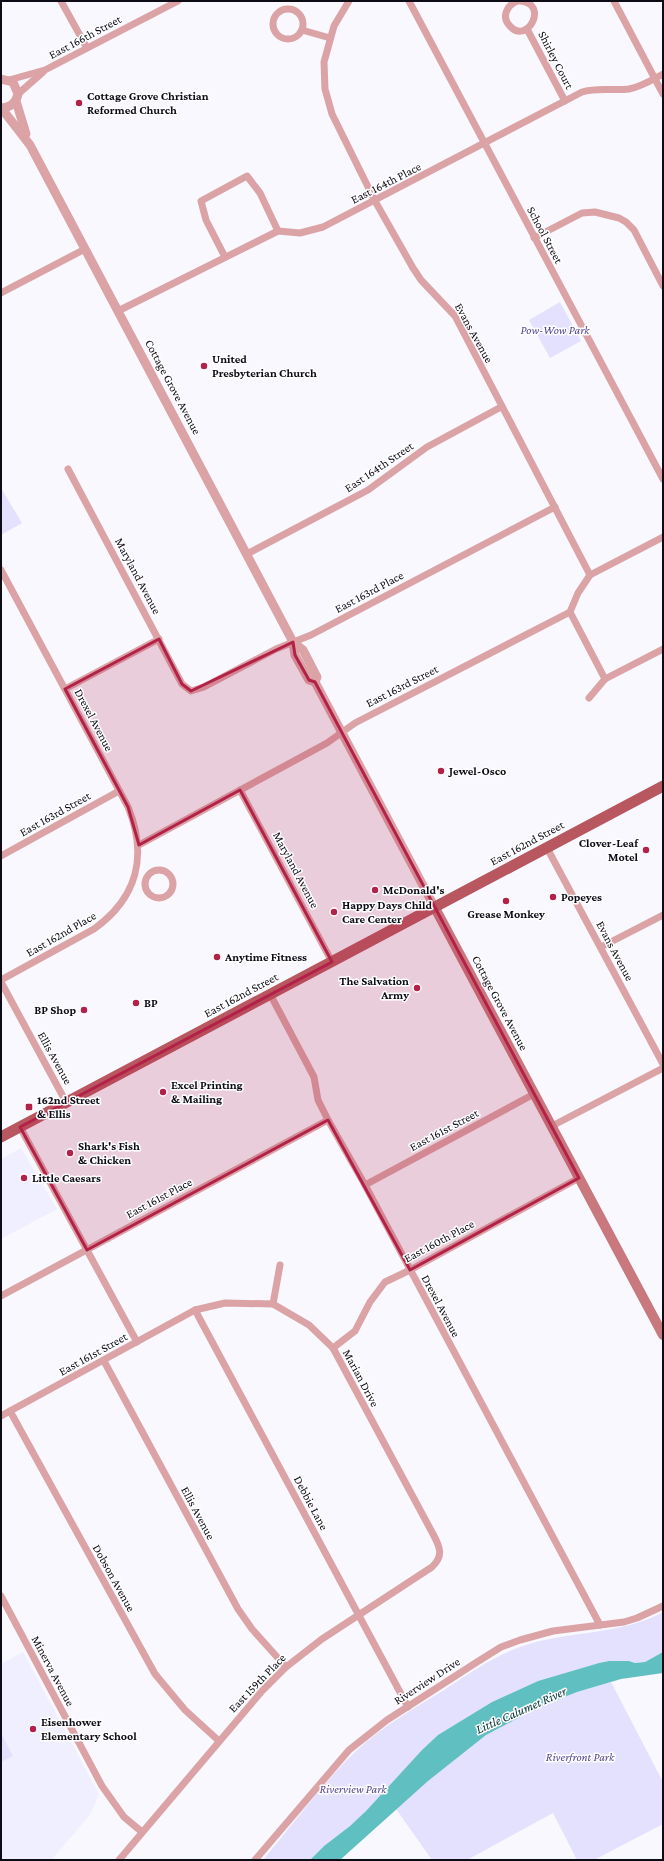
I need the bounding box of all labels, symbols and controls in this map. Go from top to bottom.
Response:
street label: East 166th Street [46,12,124,62]
street label: Shirley Court [535,29,577,92]
place label: Cottage Grove Christian Reformed Church [87,89,209,117]
marker: Cottage Grove Christian Reformed Church [74,98,84,108]
street label: East 164th Place [349,159,423,207]
street label: School Street [524,204,566,267]
street label: Evans Avenue [452,301,496,365]
park label: Pow-Wow Park [521,323,590,337]
street label: Cottage Grove Avenue [142,337,204,437]
place label: United Presbyterian Church [212,352,317,380]
marker: United Presbyterian Church [199,361,209,371]
street label: East 164th Street [342,438,417,495]
street label: Maryland Avenue [112,535,164,617]
street label: East 163rd Place [332,568,406,616]
street label: East 163rd Street [364,661,441,710]
street label: Drexel Avenue [72,686,116,754]
place label: Jewel-Osco [447,764,506,778]
marker: Jewel-Osco [436,766,446,776]
street label: East 163rd Street [17,788,94,839]
street label: East 162nd Street [488,817,567,868]
street label: Maryland Avenue [270,829,322,911]
place label: Clover-Leaf Motel [579,836,639,864]
marker: Clover-Leaf Motel [641,845,651,855]
place label: McDonald's [383,883,444,897]
marker: McDonald's [370,885,380,895]
place label: Popeyes [561,890,602,904]
marker: Popeyes [548,892,558,902]
marker: Grease Monkey [501,896,511,906]
place label: Happy Days Child Care Center [342,898,433,926]
marker: Happy Days Child Care Center [329,907,339,917]
place label: Grease Monkey [467,907,545,921]
street label: East 162nd Place [24,908,98,960]
street label: Evans Avenue [593,919,637,983]
place label: Anytime Fitness [224,950,307,964]
marker: Anytime Fitness [212,952,222,962]
street label: Cottage Grove Avenue [469,953,531,1053]
street label: East 162nd Street [202,969,281,1020]
place label: The Salvation Army [339,974,409,1002]
marker: The Salvation Army [412,983,422,993]
place label: BP [144,996,158,1010]
marker: BP [131,998,141,1008]
place label: BP Shop [34,1003,76,1017]
marker: BP Shop [79,1005,89,1015]
street label: Ellis Avenue [35,1029,75,1087]
place label: Excel Printing & Mailing [171,1078,243,1106]
marker: Excel Printing & Mailing [158,1087,168,1097]
place label: 162nd Street & Ellis [37,1093,101,1121]
marker: 162nd Street & Ellis [24,1102,34,1112]
street label: East 161st Street [407,1105,482,1154]
place label: Shark's Fish & Chicken [78,1139,140,1167]
marker: Shark's Fish & Chicken [65,1148,75,1158]
place label: Little Caesars [32,1171,101,1185]
marker: Little Caesars [19,1173,29,1183]
street label: East 161st Place [124,1175,194,1221]
street label: East 160th Place [402,1217,476,1265]
street label: Drexel Avenue [419,1272,463,1340]
street label: East 161st Street [56,1329,131,1379]
street label: Marian Drive [340,1347,382,1409]
street label: Debbie Lane [291,1473,331,1533]
street label: Ellis Avenue [178,1484,218,1542]
street label: Dobson Avenue [90,1542,138,1614]
street label: Minerva Avenue [29,1633,77,1709]
street label: East 159th Place [226,1651,288,1715]
street label: Riverview Drive [391,1654,463,1708]
water label: Little Calumet River [473,1683,569,1737]
place label: Eisenhower Elementary School [41,1715,137,1743]
marker: Eisenhower Elementary School [28,1724,38,1734]
park label: Riverfront Park [546,1750,615,1764]
park label: Riverview Park [319,1782,387,1796]

